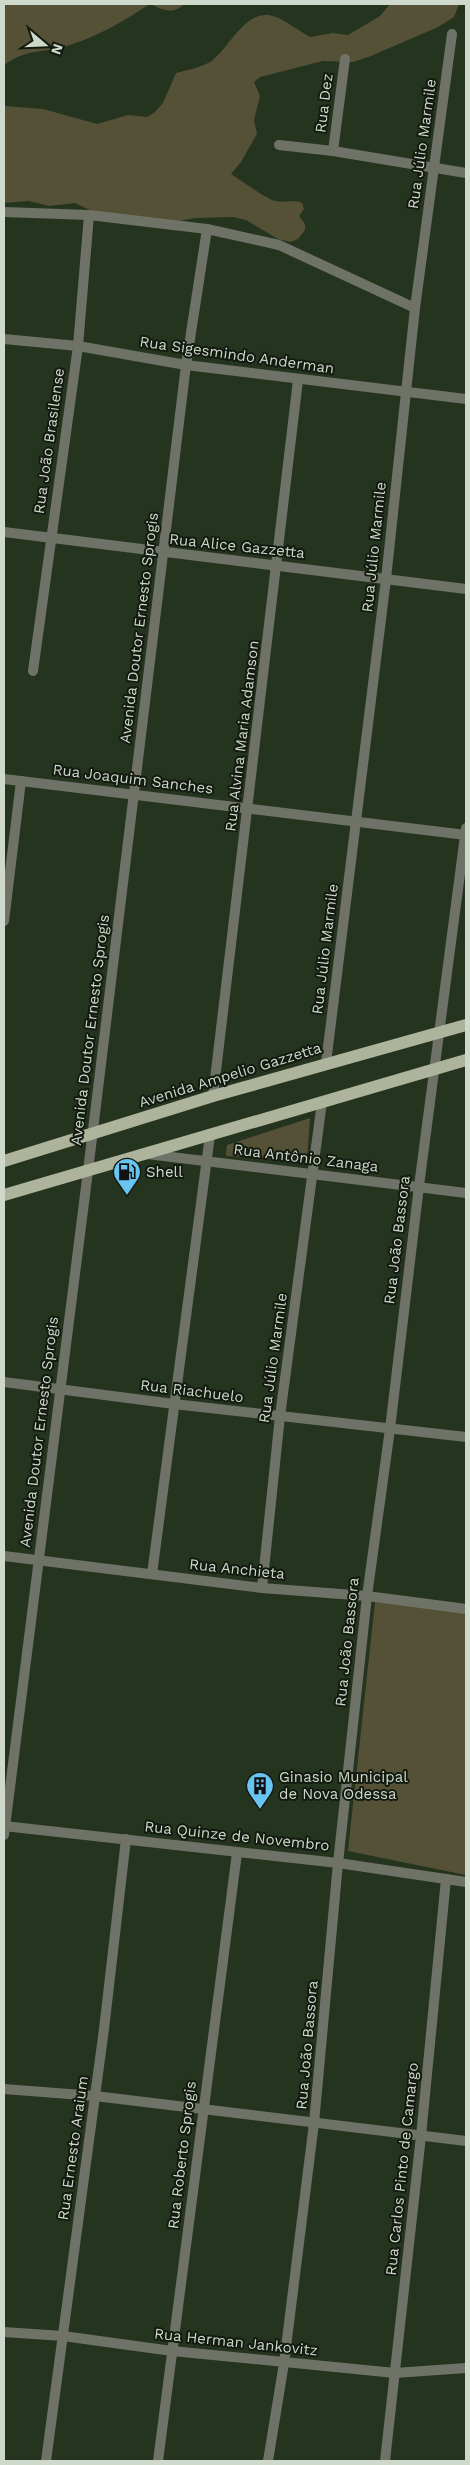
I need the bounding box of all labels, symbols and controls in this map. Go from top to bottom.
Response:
north arrow [20,20,70,70]
text: N [48,42,67,57]
street label: Rua Dez [311,72,337,134]
street label: Rua Júlio Marmile [404,78,440,210]
street label: Rua Sigesmindo Anderman [139,332,335,378]
street label: Rua João Brasilense [30,367,68,515]
street label: Rua Júlio Marmile [358,481,390,613]
street label: Avenida Doutor Ernesto Sprogis [116,511,162,745]
street label: Rua Alice Gazzetta [168,530,306,562]
street label: Rua Alvina Maria Adamson [221,639,263,833]
street label: Rua Joaquim Sanches [52,760,214,798]
street label: Rua Júlio Marmile [308,883,342,1015]
street label: Avenida Doutor Ernesto Sprogis [67,913,113,1147]
street label: Avenida Ampelio Gazzetta [137,1038,324,1111]
street label: Rua Antônio Zanaga [233,1140,380,1176]
fuel station icon: Shell [112,1157,142,1196]
place label: Shell [146,1163,183,1181]
street label: Rua João Bassora [380,1174,414,1305]
street label: Rua Júlio Marmile [255,1292,291,1424]
street label: Avenida Doutor Ernesto Sprogis [16,1315,62,1549]
street label: Rua Riachuelo [139,1376,245,1406]
street label: Rua Anchieta [188,1555,286,1583]
street label: Rua João Bassora [331,1576,363,1707]
place label: Ginasio Municipal de Nova Odessa [279,1768,408,1803]
building icon: Ginasio Municipal de Nova Odessa [245,1771,275,1810]
street label: Rua Quinze de Novembro [144,1817,330,1855]
street label: Rua João Bassora [292,1979,322,2110]
street label: Rua Carlos Pinto de Camargo [382,2062,422,2276]
street label: Rua Ernesto Araium [54,2075,92,2221]
street label: Rua Roberto Sprogis [164,2080,200,2230]
street label: Rua Herman Jankovitz [153,2324,319,2360]

